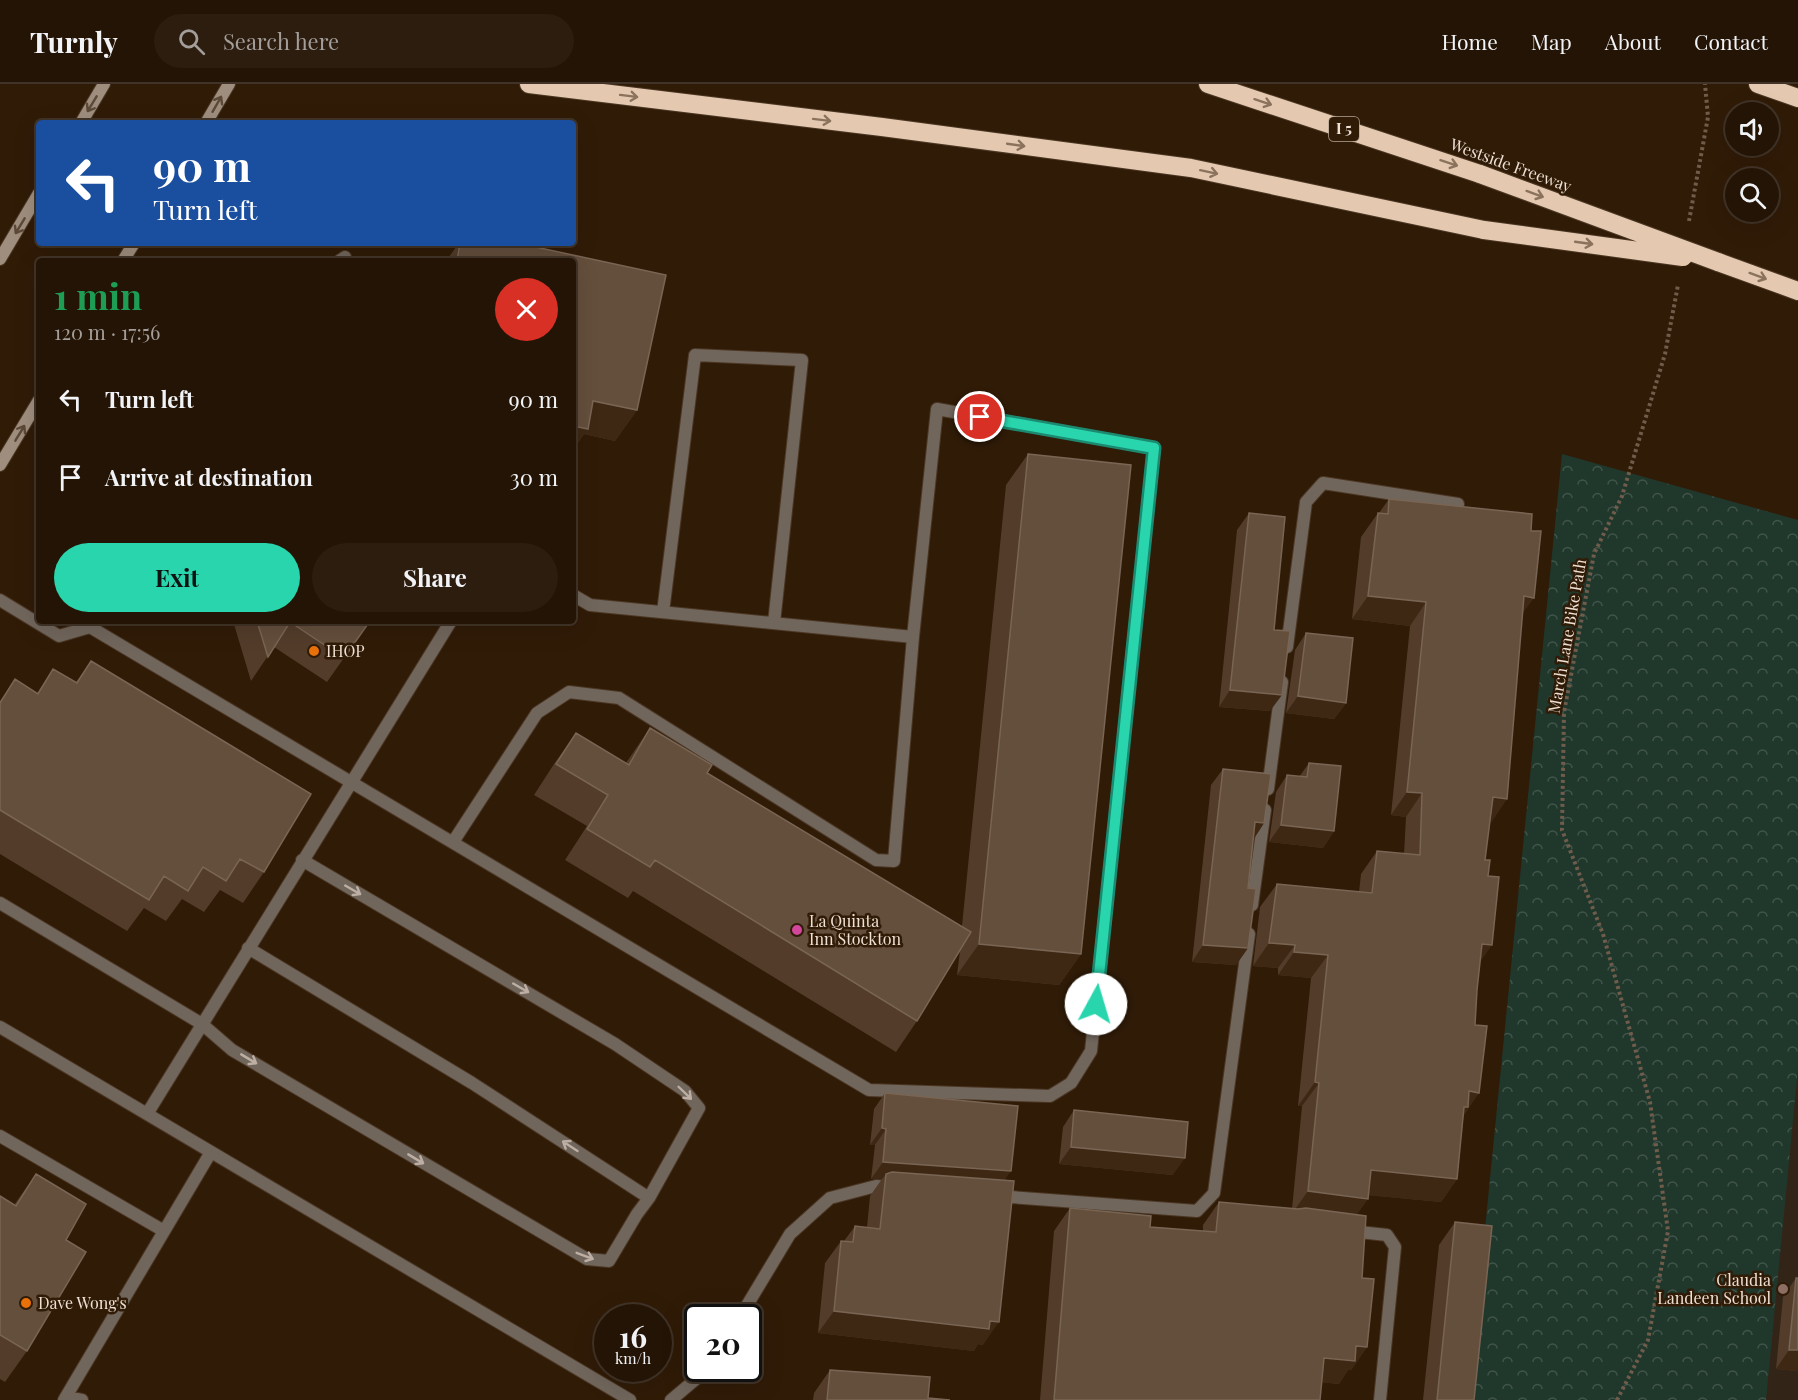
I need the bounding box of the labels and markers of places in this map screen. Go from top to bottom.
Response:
pin [954,391,1005,442]
place label: IHOP [326,640,365,661]
marker: IHOP [307,644,321,658]
place label: La Quinta Inn Stockton [809,910,902,949]
marker: La Quinta Inn Stockton [790,923,804,937]
place label: Claudia Landeen School [1657,1269,1771,1308]
marker: Claudia Landeen School [1776,1282,1790,1296]
place label: Dave Wong's [38,1292,127,1313]
marker: Dave Wong's [19,1296,33,1310]

